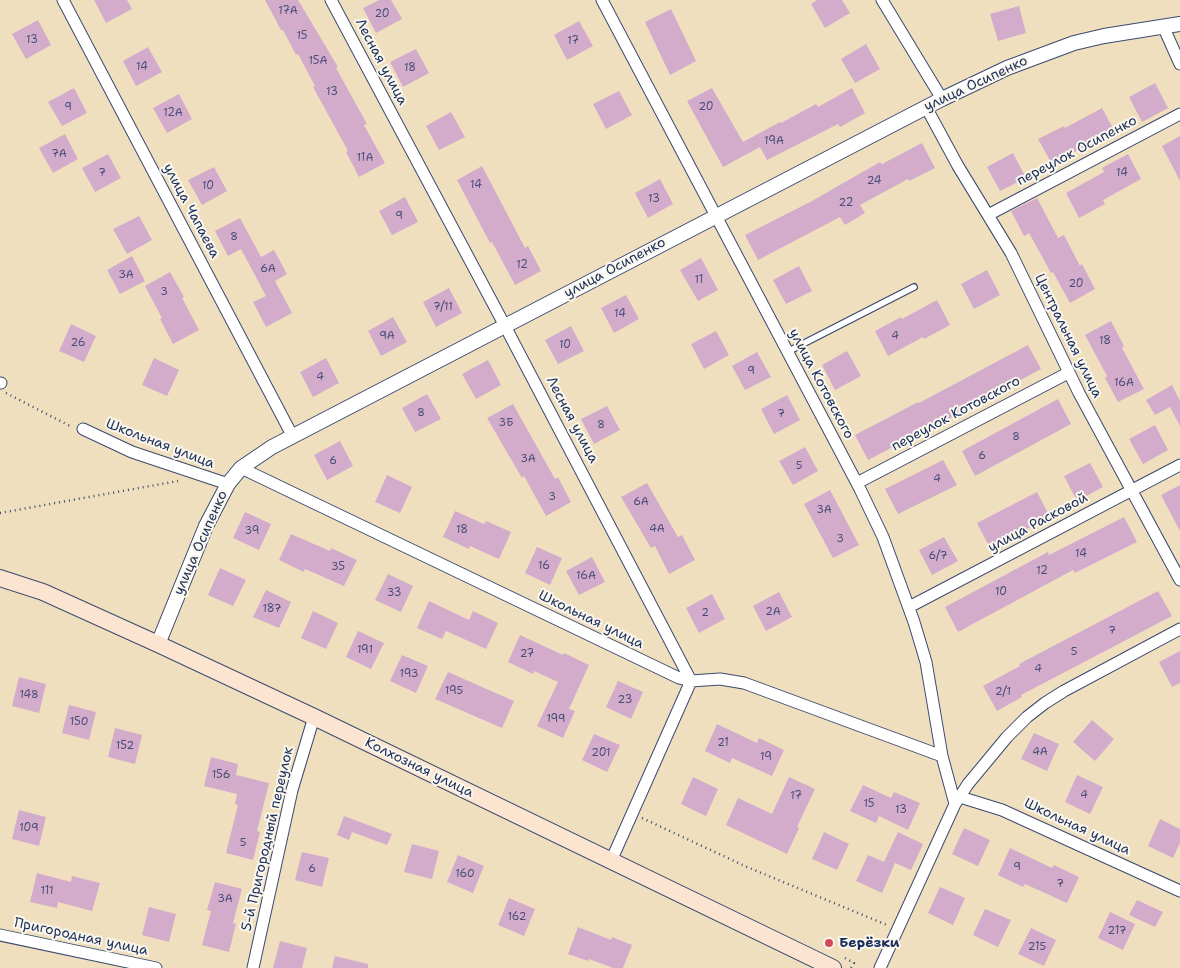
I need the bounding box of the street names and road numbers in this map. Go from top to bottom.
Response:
street label: Лесная улица [351,16,411,108]
street label: улица Осипенко [921,53,1031,115]
street label: переулок Осипенко [1014,112,1140,190]
street label: улица Чапаева [159,161,223,261]
street label: улица Осипенко [561,234,669,302]
street label: Центральная улица [1031,271,1105,401]
street label: улица Котовского [785,326,857,442]
street label: переулок Котовского [889,373,1023,455]
street label: Лесная улица [542,374,602,466]
street label: Школьная улица [103,416,217,472]
street label: улица Осипенко [170,488,232,598]
street label: улица Расковой [985,490,1091,556]
street label: Школьная улица [536,587,646,653]
street label: Колхозная улица [362,734,476,802]
street label: 5-й Пригородный переулок [239,745,297,933]
street label: Школьная улица [1021,795,1133,859]
street label: Пригородная улица [12,915,150,959]

